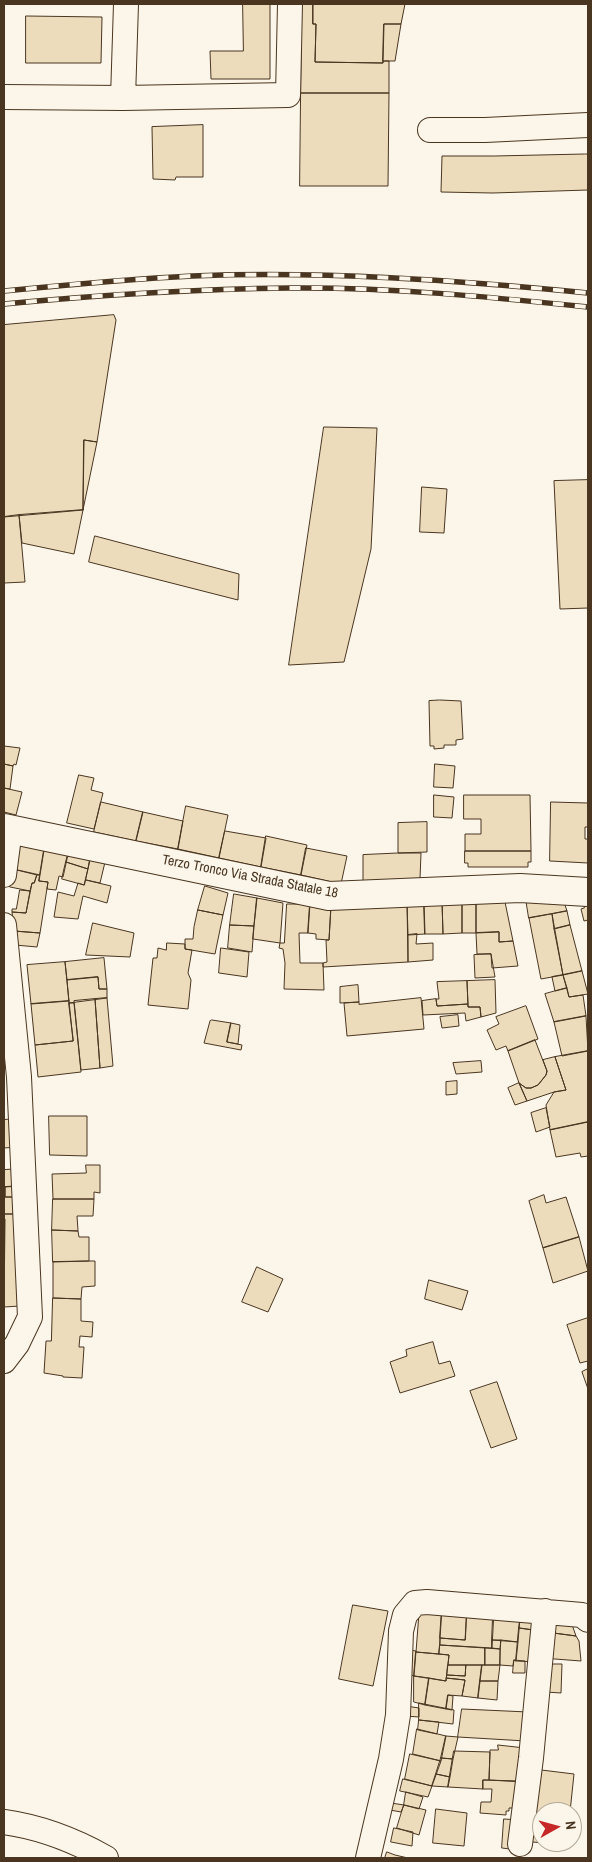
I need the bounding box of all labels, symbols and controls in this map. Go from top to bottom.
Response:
street label: Terzo Tronco Via Strada Statale 18 [161,852,339,902]
north arrow [532,1802,582,1852]
text: N [561,1820,580,1831]

